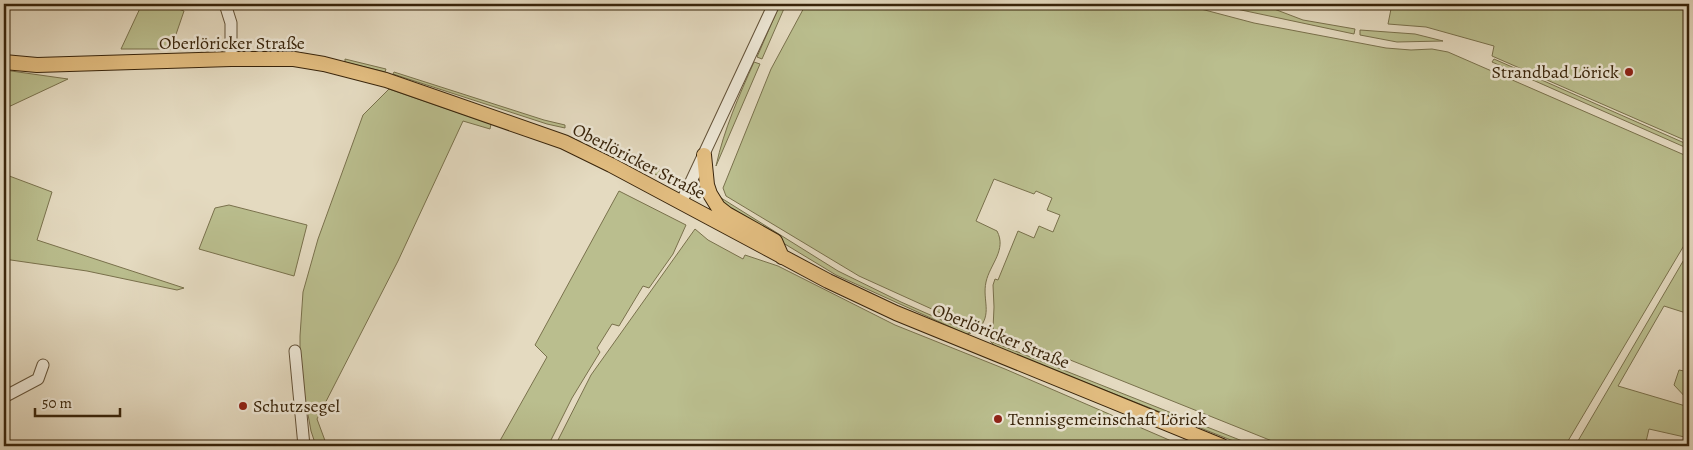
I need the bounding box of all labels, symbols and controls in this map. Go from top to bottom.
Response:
street label: Oberlöricker Straße [159,31,305,55]
place label: Strandbad Lörick [1491,60,1619,84]
marker: Strandbad Lörick [1623,66,1635,78]
street label: Oberlöricker Straße [569,117,709,205]
street label: Oberlöricker Straße [929,298,1073,374]
scale bar [35,385,120,417]
text: 50 m [42,393,72,413]
place label: Schutzsegel [253,394,341,418]
marker: Schutzsegel [237,400,249,412]
place label: Tennisgemeinschaft Lörick [1008,407,1207,431]
marker: Tennisgemeinschaft Lörick [992,413,1004,425]

